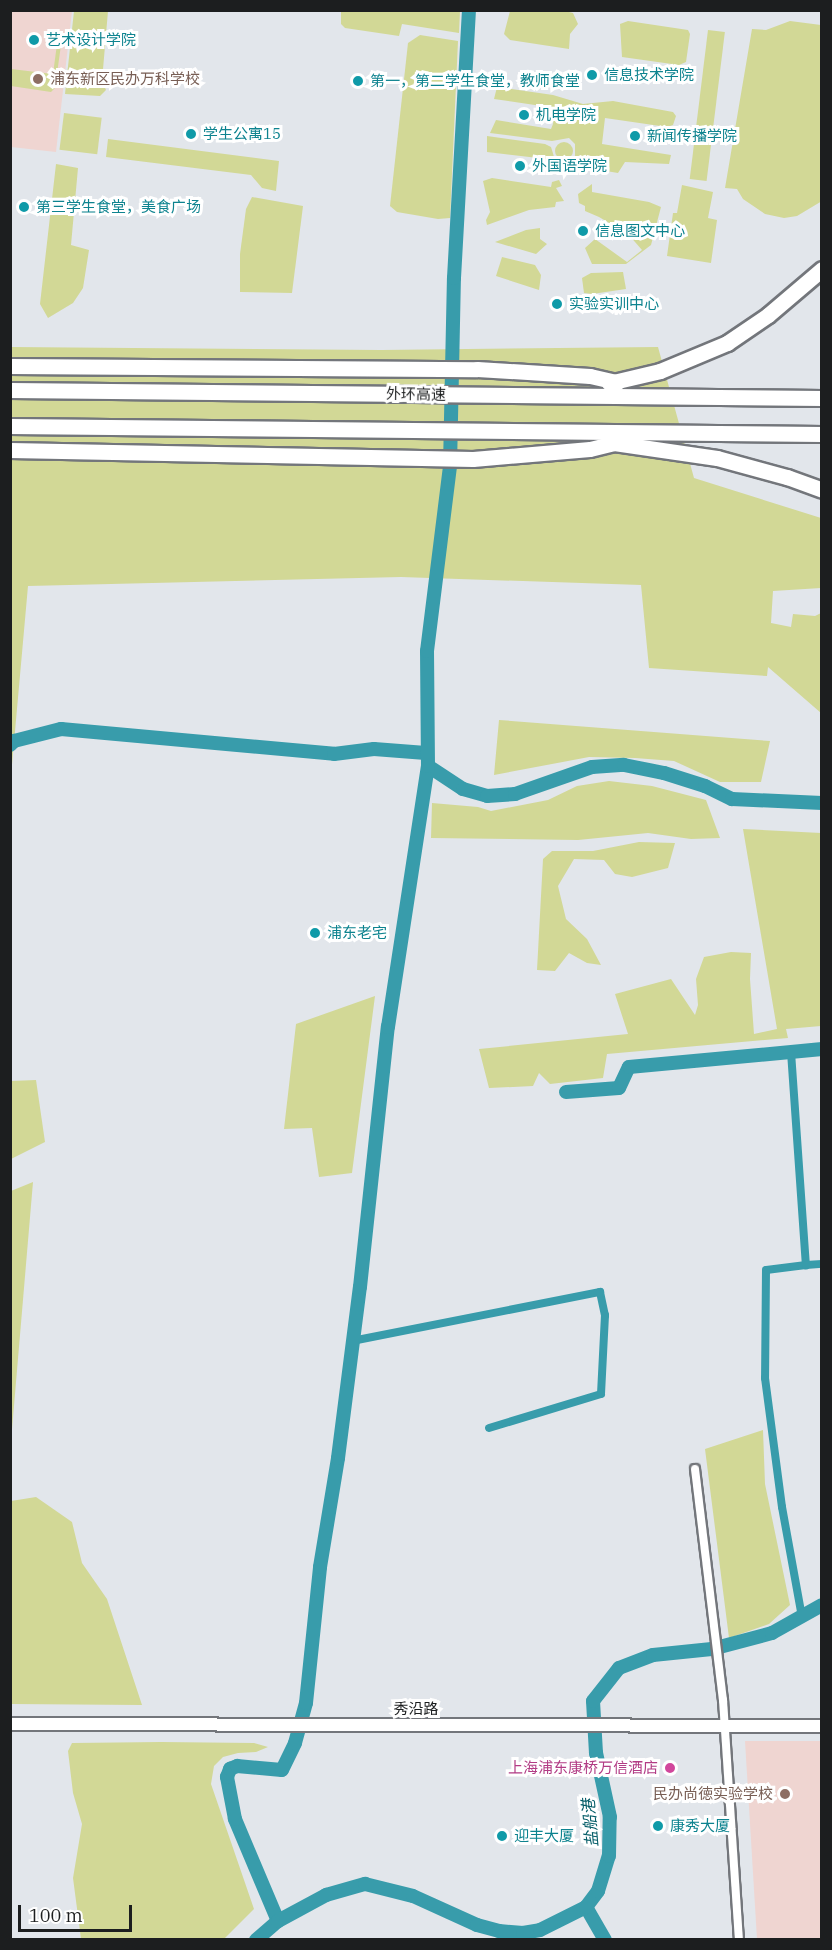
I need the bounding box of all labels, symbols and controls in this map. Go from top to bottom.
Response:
place label: 艺术设计学院 [46,31,136,49]
marker: 艺术设计学院 [27,33,41,47]
place label: 信息技术学院 [604,66,694,84]
marker: 信息技术学院 [585,68,599,82]
place label: 浦东新区民办万科学校 [50,70,200,88]
marker: 浦东新区民办万科学校 [31,72,45,86]
place label: 第一，第二学生食堂，教师食堂 [370,72,580,90]
marker: 第一，第二学生食堂，教师食堂 [351,74,365,88]
place label: 机电学院 [536,106,596,124]
marker: 机电学院 [517,108,531,122]
place label: 学生公寓15 [203,125,281,143]
marker: 学生公寓15 [184,127,198,141]
place label: 新闻传播学院 [647,127,737,145]
marker: 新闻传播学院 [628,129,642,143]
place label: 外国语学院 [532,157,607,175]
marker: 外国语学院 [513,159,527,173]
place label: 第三学生食堂，美食广场 [36,198,201,216]
marker: 第三学生食堂，美食广场 [17,200,31,214]
place label: 信息图文中心 [595,222,685,240]
marker: 信息图文中心 [576,224,590,238]
place label: 实验实训中心 [569,295,659,313]
marker: 实验实训中心 [550,297,564,311]
street label: 外环高速 [386,384,446,404]
place label: 浦东老宅 [327,924,387,942]
marker: 浦东老宅 [308,926,322,940]
street label: 秀沿路 [394,1700,438,1718]
place label: 上海浦东康桥万信酒店 [508,1759,658,1777]
marker: 上海浦东康桥万信酒店 [663,1761,677,1775]
place label: 民办尚徳实验学校 [653,1785,773,1803]
marker: 民办尚徳实验学校 [778,1787,792,1801]
water label: 盐船港 [578,1798,602,1848]
place label: 康秀大厦 [670,1817,730,1835]
marker: 康秀大厦 [651,1819,665,1833]
place label: 迎丰大厦 [514,1827,574,1845]
marker: 迎丰大厦 [495,1829,509,1843]
scale bar [21,1893,135,1931]
text: 100 m [29,1904,83,1927]

